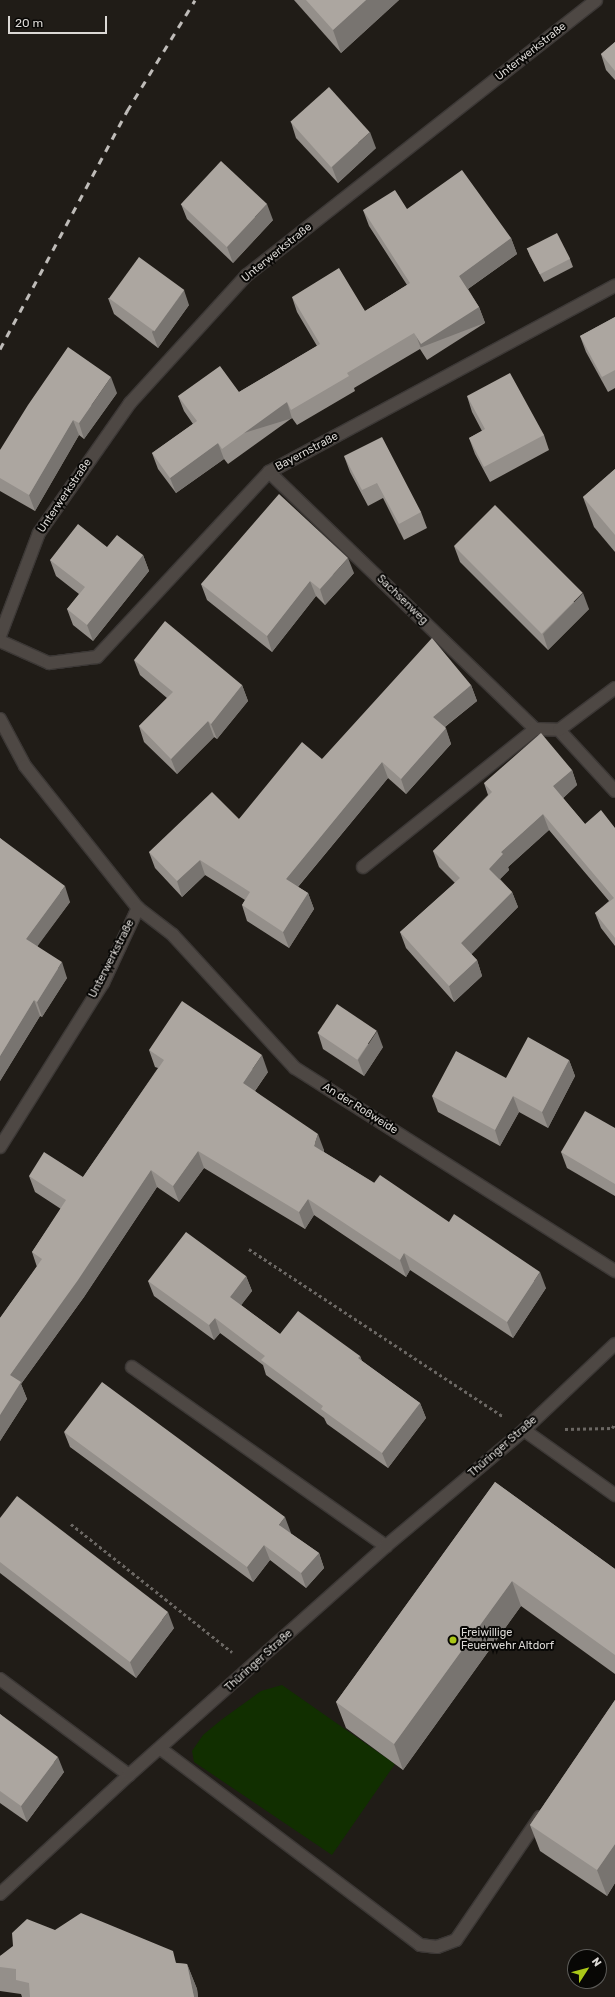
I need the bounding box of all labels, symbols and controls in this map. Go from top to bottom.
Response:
scale bar [10,8,109,34]
text: 20 m [15,16,43,30]
street label: Unterwerkstraße [493,20,569,84]
street label: Unterwerkstraße [239,221,315,285]
street label: Bayernstraße [273,430,341,474]
street label: Unterwerkstraße [35,457,95,535]
street label: Sachsenweg [374,573,430,627]
street label: Unterwerkstraße [87,918,137,1000]
street label: An der Roßweide [320,1081,400,1137]
street label: Thüringer Straße [466,1414,540,1480]
street label: Thüringer Straße [222,1627,296,1695]
place label: Freiwillige Feuerwehr Altdorf [461,1627,554,1653]
marker: Freiwillige Feuerwehr Altdorf [448,1635,458,1645]
north arrow [567,1949,607,1989]
text: N [589,1955,604,1969]

